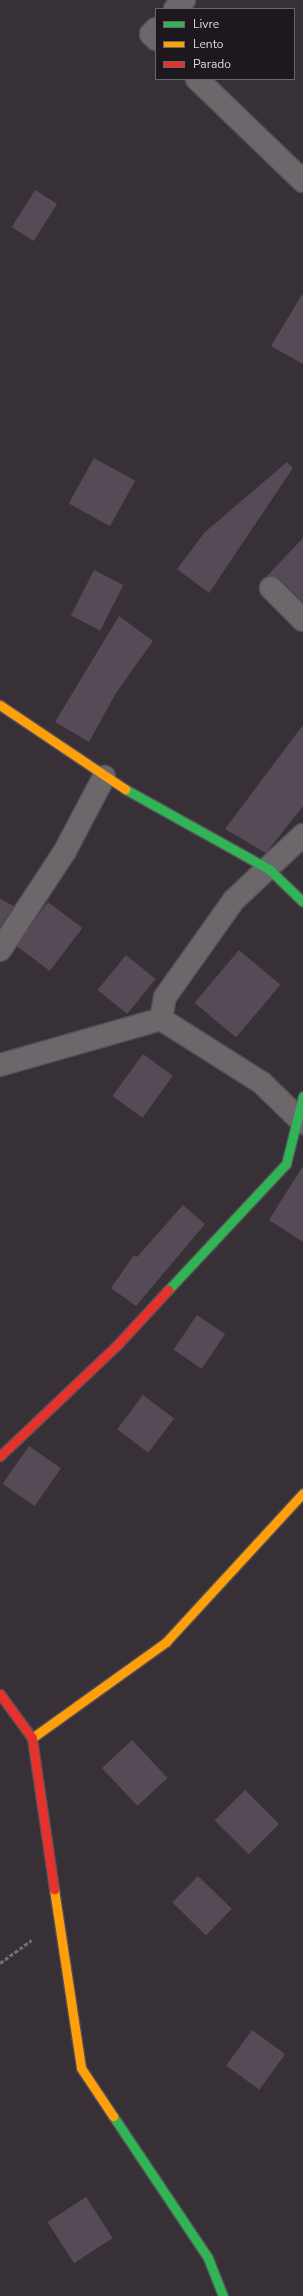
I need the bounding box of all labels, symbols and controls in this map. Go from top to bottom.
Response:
legend [155,8,295,80]
text: Livre [193,16,219,32]
text: Lento [193,36,223,52]
text: Parado [193,56,231,72]

